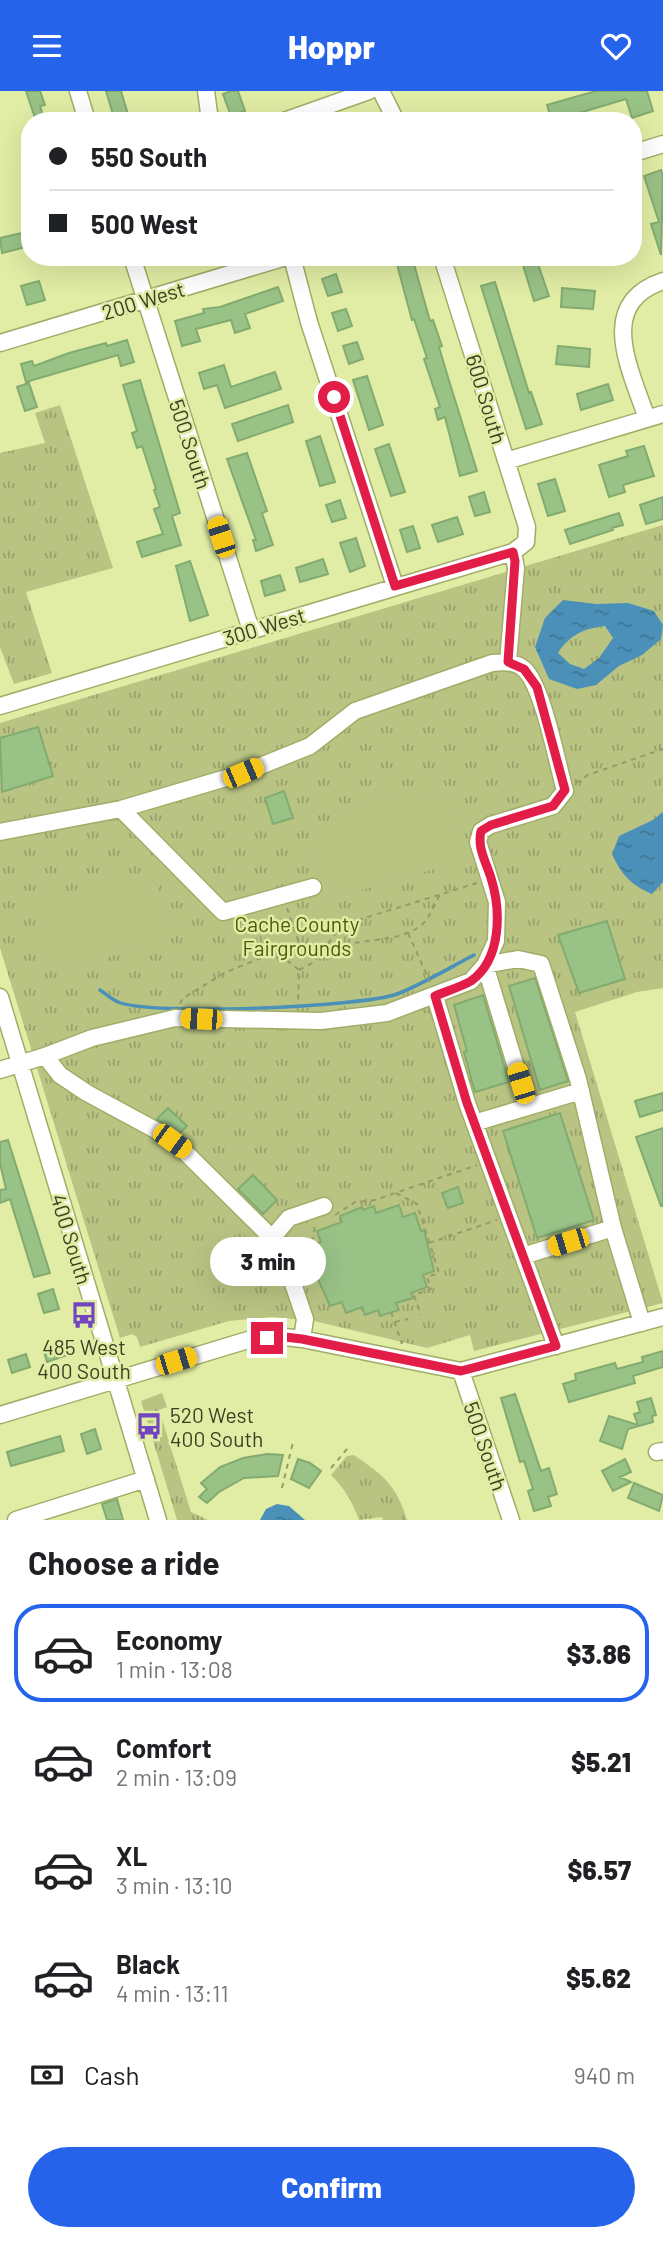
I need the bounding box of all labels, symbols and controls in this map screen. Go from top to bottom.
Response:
icon: menu [28,27,66,65]
text: Hoppr [288,27,375,65]
icon: heart [597,27,635,65]
text: 550 South [91,141,207,172]
text: 500 West [91,208,198,239]
street label: 200 West [99,276,187,324]
street label: 600 South [461,351,513,447]
route start [318,381,350,413]
street label: 500 South [165,396,217,492]
car [205,514,238,560]
street label: 300 West [220,602,308,650]
car [220,755,267,791]
park label: Cache County Fairgrounds [235,911,360,960]
car [180,1008,223,1030]
car [505,1060,538,1106]
car [149,1120,196,1162]
street label: 400 South [46,1191,98,1287]
car [545,1226,592,1258]
callout: 3 min [209,1237,325,1285]
text: 3 min [240,1247,296,1275]
bus stop icon: 485 West 400 South [69,1300,99,1330]
route end [251,1322,283,1354]
place label: 485 West 400 South [37,1334,131,1383]
car [153,1345,200,1377]
street label: 500 South [459,1398,513,1494]
place label: 520 West 400 South [170,1402,263,1451]
bus stop icon: 520 West 400 South [134,1411,164,1441]
text: Choose a ride [28,1543,220,1581]
icon: car [32,1622,95,1685]
text: Economy [116,1624,222,1655]
text: $3.86 [566,1638,631,1669]
text: 1 min · 13:08 [116,1655,233,1683]
icon: car [32,1730,95,1793]
text: Comfort [116,1732,212,1763]
text: $5.21 [571,1746,631,1777]
text: 2 min · 13:09 [116,1763,237,1791]
icon: car [32,1838,95,1901]
text: XL [116,1840,147,1871]
text: $6.57 [568,1854,631,1885]
text: 3 min · 13:10 [116,1871,233,1899]
icon: car [32,1946,95,2009]
text: Black [116,1948,180,1979]
text: $5.62 [566,1962,631,1993]
text: 4 min · 13:11 [116,1979,228,2007]
icon: cash [28,2056,66,2094]
text: Cash [84,2059,139,2090]
text: 940 m [574,2061,635,2089]
button: Confirm [28,2147,635,2227]

